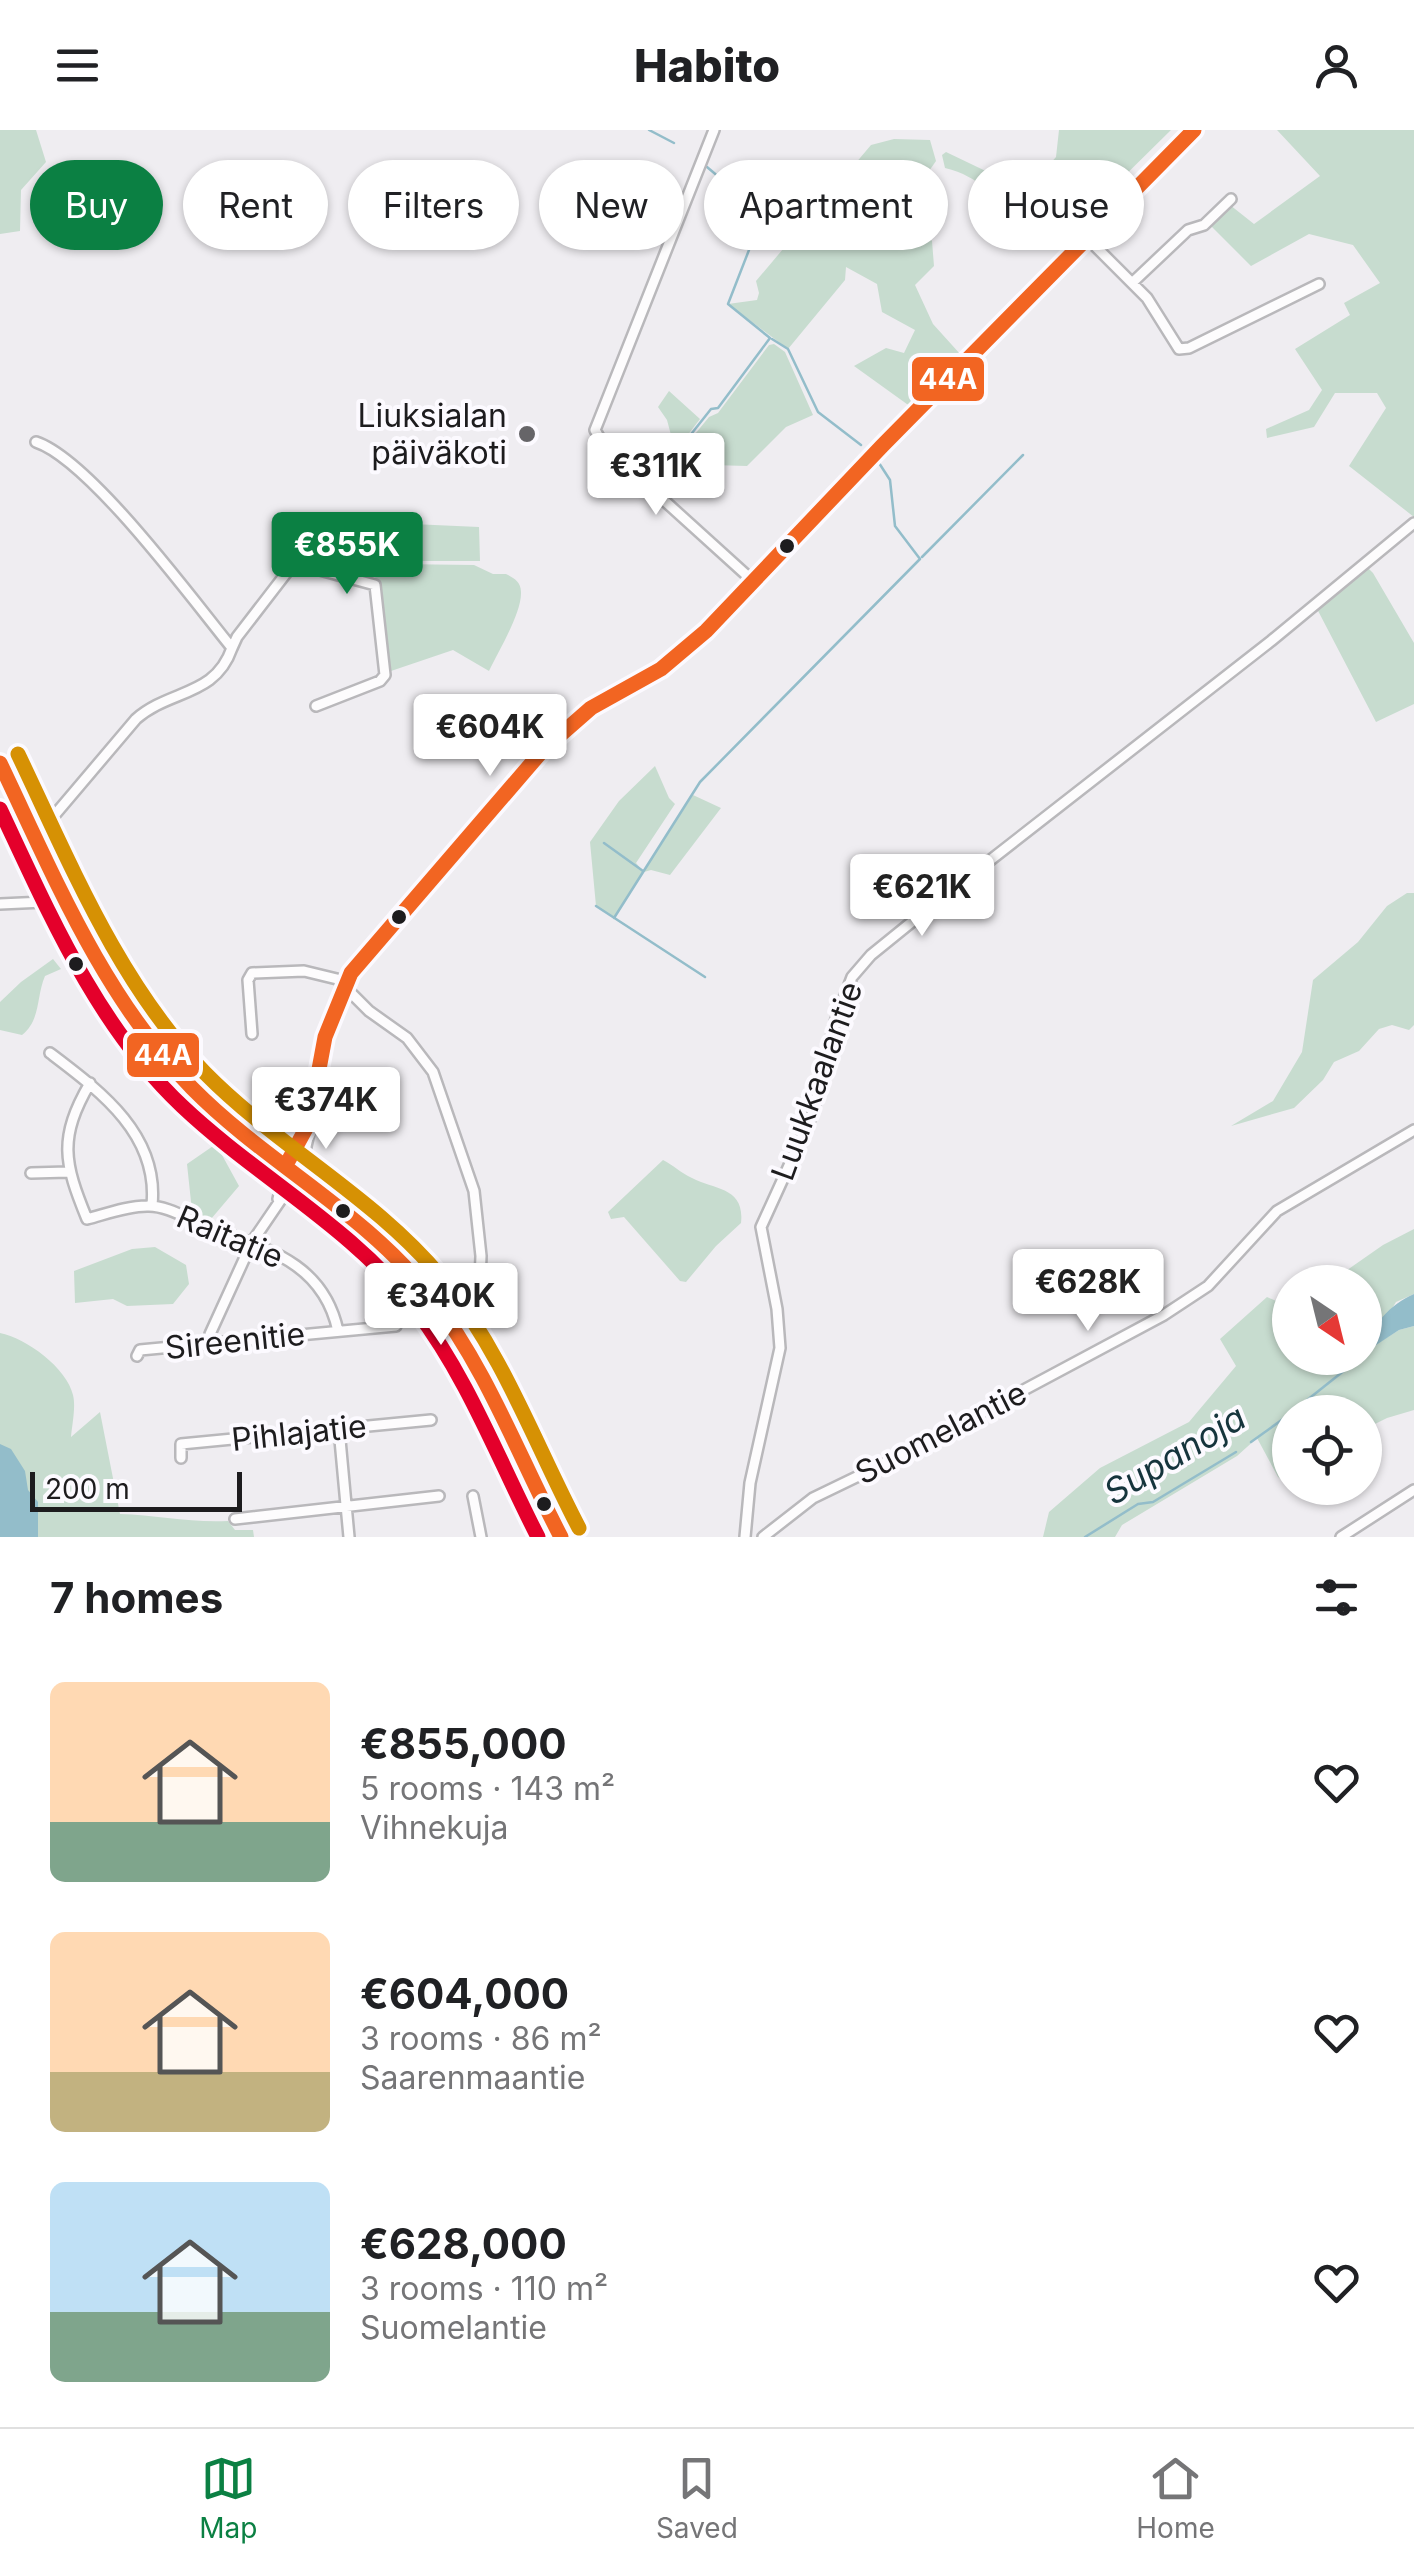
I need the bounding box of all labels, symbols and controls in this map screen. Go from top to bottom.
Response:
icon: menu [50,38,105,93]
text: Habito [634,38,780,93]
icon: person [1309,38,1364,93]
chip: Buy [30,160,163,250]
chip: Rent [183,160,328,250]
chip: Filters [348,160,519,250]
chip: New [539,160,684,250]
chip: Apartment [704,160,948,250]
chip: House [968,160,1144,250]
line badge: 44A [910,355,986,403]
text: 44A [919,362,977,396]
place label: Liuksialan päiväkoti [357,396,507,472]
marker: Liuksialan päiväkoti [516,423,538,445]
pin: €311K [586,433,726,518]
text: €311K [609,446,703,485]
pin: €855K [277,512,417,597]
text: €855K [294,525,400,564]
unlabelled marker [777,536,797,556]
pin: €604K [420,694,560,779]
text: €604K [436,707,544,746]
pin: €621K [852,854,992,939]
text: €621K [872,867,972,906]
unlabelled marker [389,907,409,927]
unlabelled marker [66,954,86,974]
street label: Luukkaalantie [763,976,871,1185]
line badge: 44A [125,1031,201,1079]
text: 44A [134,1038,192,1072]
pin: €374K [256,1067,396,1152]
text: €374K [274,1080,378,1119]
street label: Raitatie [171,1197,289,1276]
unlabelled marker [333,1201,353,1221]
pin: €628K [1018,1249,1158,1334]
text: €628K [1035,1262,1141,1301]
pin: €340K [371,1263,511,1348]
north arrow [1272,1265,1382,1375]
map controls [1272,1265,1382,1505]
text: €340K [387,1276,495,1315]
street label: Sireenitie [163,1314,307,1367]
street label: Suomelantie [849,1373,1033,1492]
button: locate [1272,1395,1382,1505]
water label: Supanoja [1096,1396,1253,1513]
street label: Pihlajatie [230,1406,368,1459]
scale bar [30,1467,242,1512]
text: 200 m [45,1472,130,1506]
unlabelled marker [534,1494,554,1514]
icon: filters [1309,1570,1364,1625]
text: 7 homes [50,1572,223,1623]
text: €855,000 [360,1718,567,1769]
icon: home [130,1722,250,1842]
icon: heart [1309,1755,1364,1810]
text: 5 rooms · 143 m² [360,1769,615,1808]
text: Vihnekuja [360,1808,509,1847]
text: €604,000 [360,1968,569,2019]
icon: home [130,1972,250,2092]
icon: heart [1309,2005,1364,2060]
text: 3 rooms · 86 m² [360,2019,602,2058]
text: Saarenmaantie [360,2058,585,2097]
text: €628,000 [360,2218,567,2269]
icon: home [130,2222,250,2342]
icon: heart [1309,2255,1364,2310]
text: 3 rooms · 110 m² [360,2269,608,2308]
text: Suomelantie [360,2308,547,2347]
tab: Map [199,2451,257,2545]
tab: Saved [656,2451,738,2545]
tab: Home [1136,2451,1215,2545]

